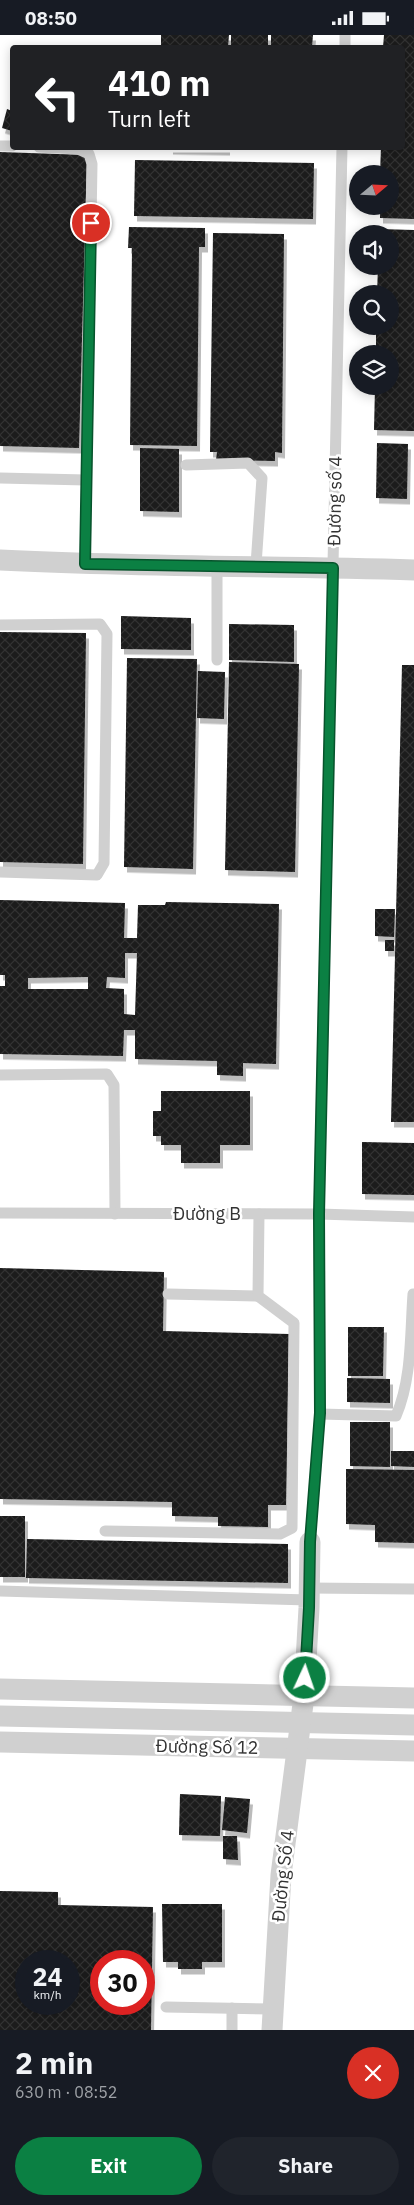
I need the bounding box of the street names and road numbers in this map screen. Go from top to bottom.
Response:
street label: Đường số 4 [322,455,347,546]
street label: Đường B [173,1202,241,1225]
street label: Đường Số 12 [155,1734,259,1759]
street label: Đường Số 4 [266,1829,299,1923]

